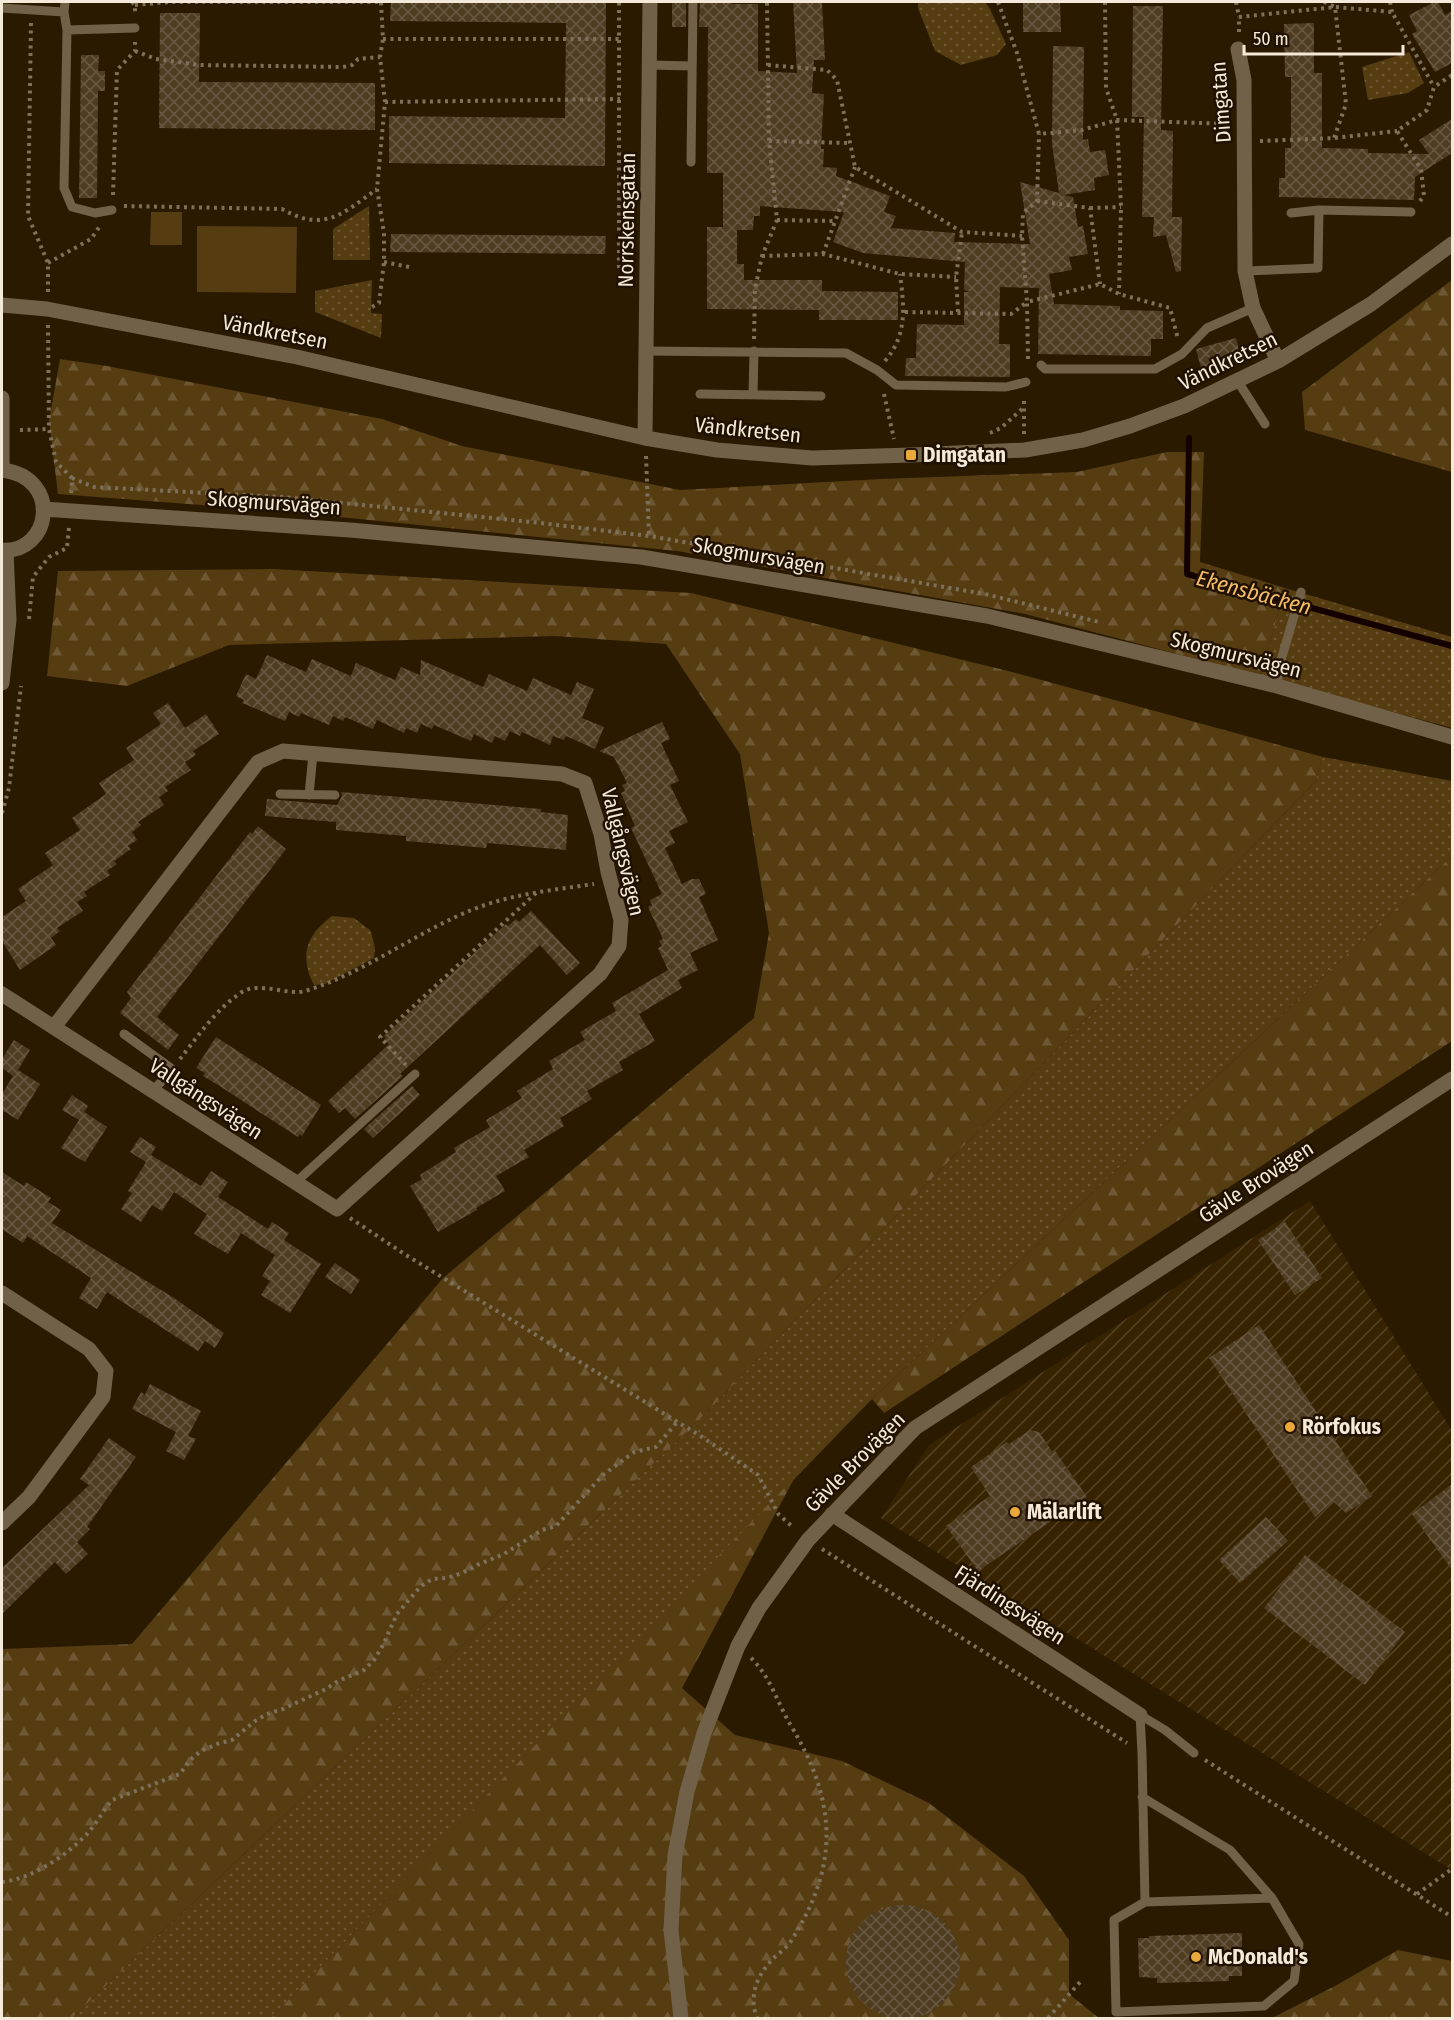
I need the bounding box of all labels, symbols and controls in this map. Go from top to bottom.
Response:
scale bar [1244,18,1403,56]
text: 50 m [1253,28,1289,50]
street label: Dimgatan [1205,60,1237,144]
street label: Norrskensgatan [613,152,641,288]
street label: Vändkretsen [220,309,330,355]
street label: Vändkretsen [1174,326,1282,396]
street label: Vändkretsen [694,411,802,449]
place label: Dimgatan [923,442,1006,468]
marker: Dimgatan [904,448,918,462]
street label: Skogmursvägen [206,485,342,521]
street label: Skogmursvägen [691,532,827,580]
water label: Ekensbäcken [1194,564,1314,621]
street label: Skogmursvägen [1168,626,1304,684]
street label: Vallgångsvägen [596,786,650,918]
street label: Vallgångsvägen [144,1053,268,1145]
street label: Gävle Brovägen [1194,1135,1318,1229]
street label: Gävle Brovägen [799,1406,911,1518]
place label: Rörfokus [1302,1414,1381,1440]
marker: Rörfokus [1283,1420,1297,1434]
place label: Mälarlift [1027,1499,1102,1525]
marker: Mälarlift [1008,1505,1022,1519]
street label: Fjärdingsvägen [950,1560,1070,1650]
place label: McDonald's [1208,1944,1308,1970]
marker: McDonald's [1189,1950,1203,1964]

